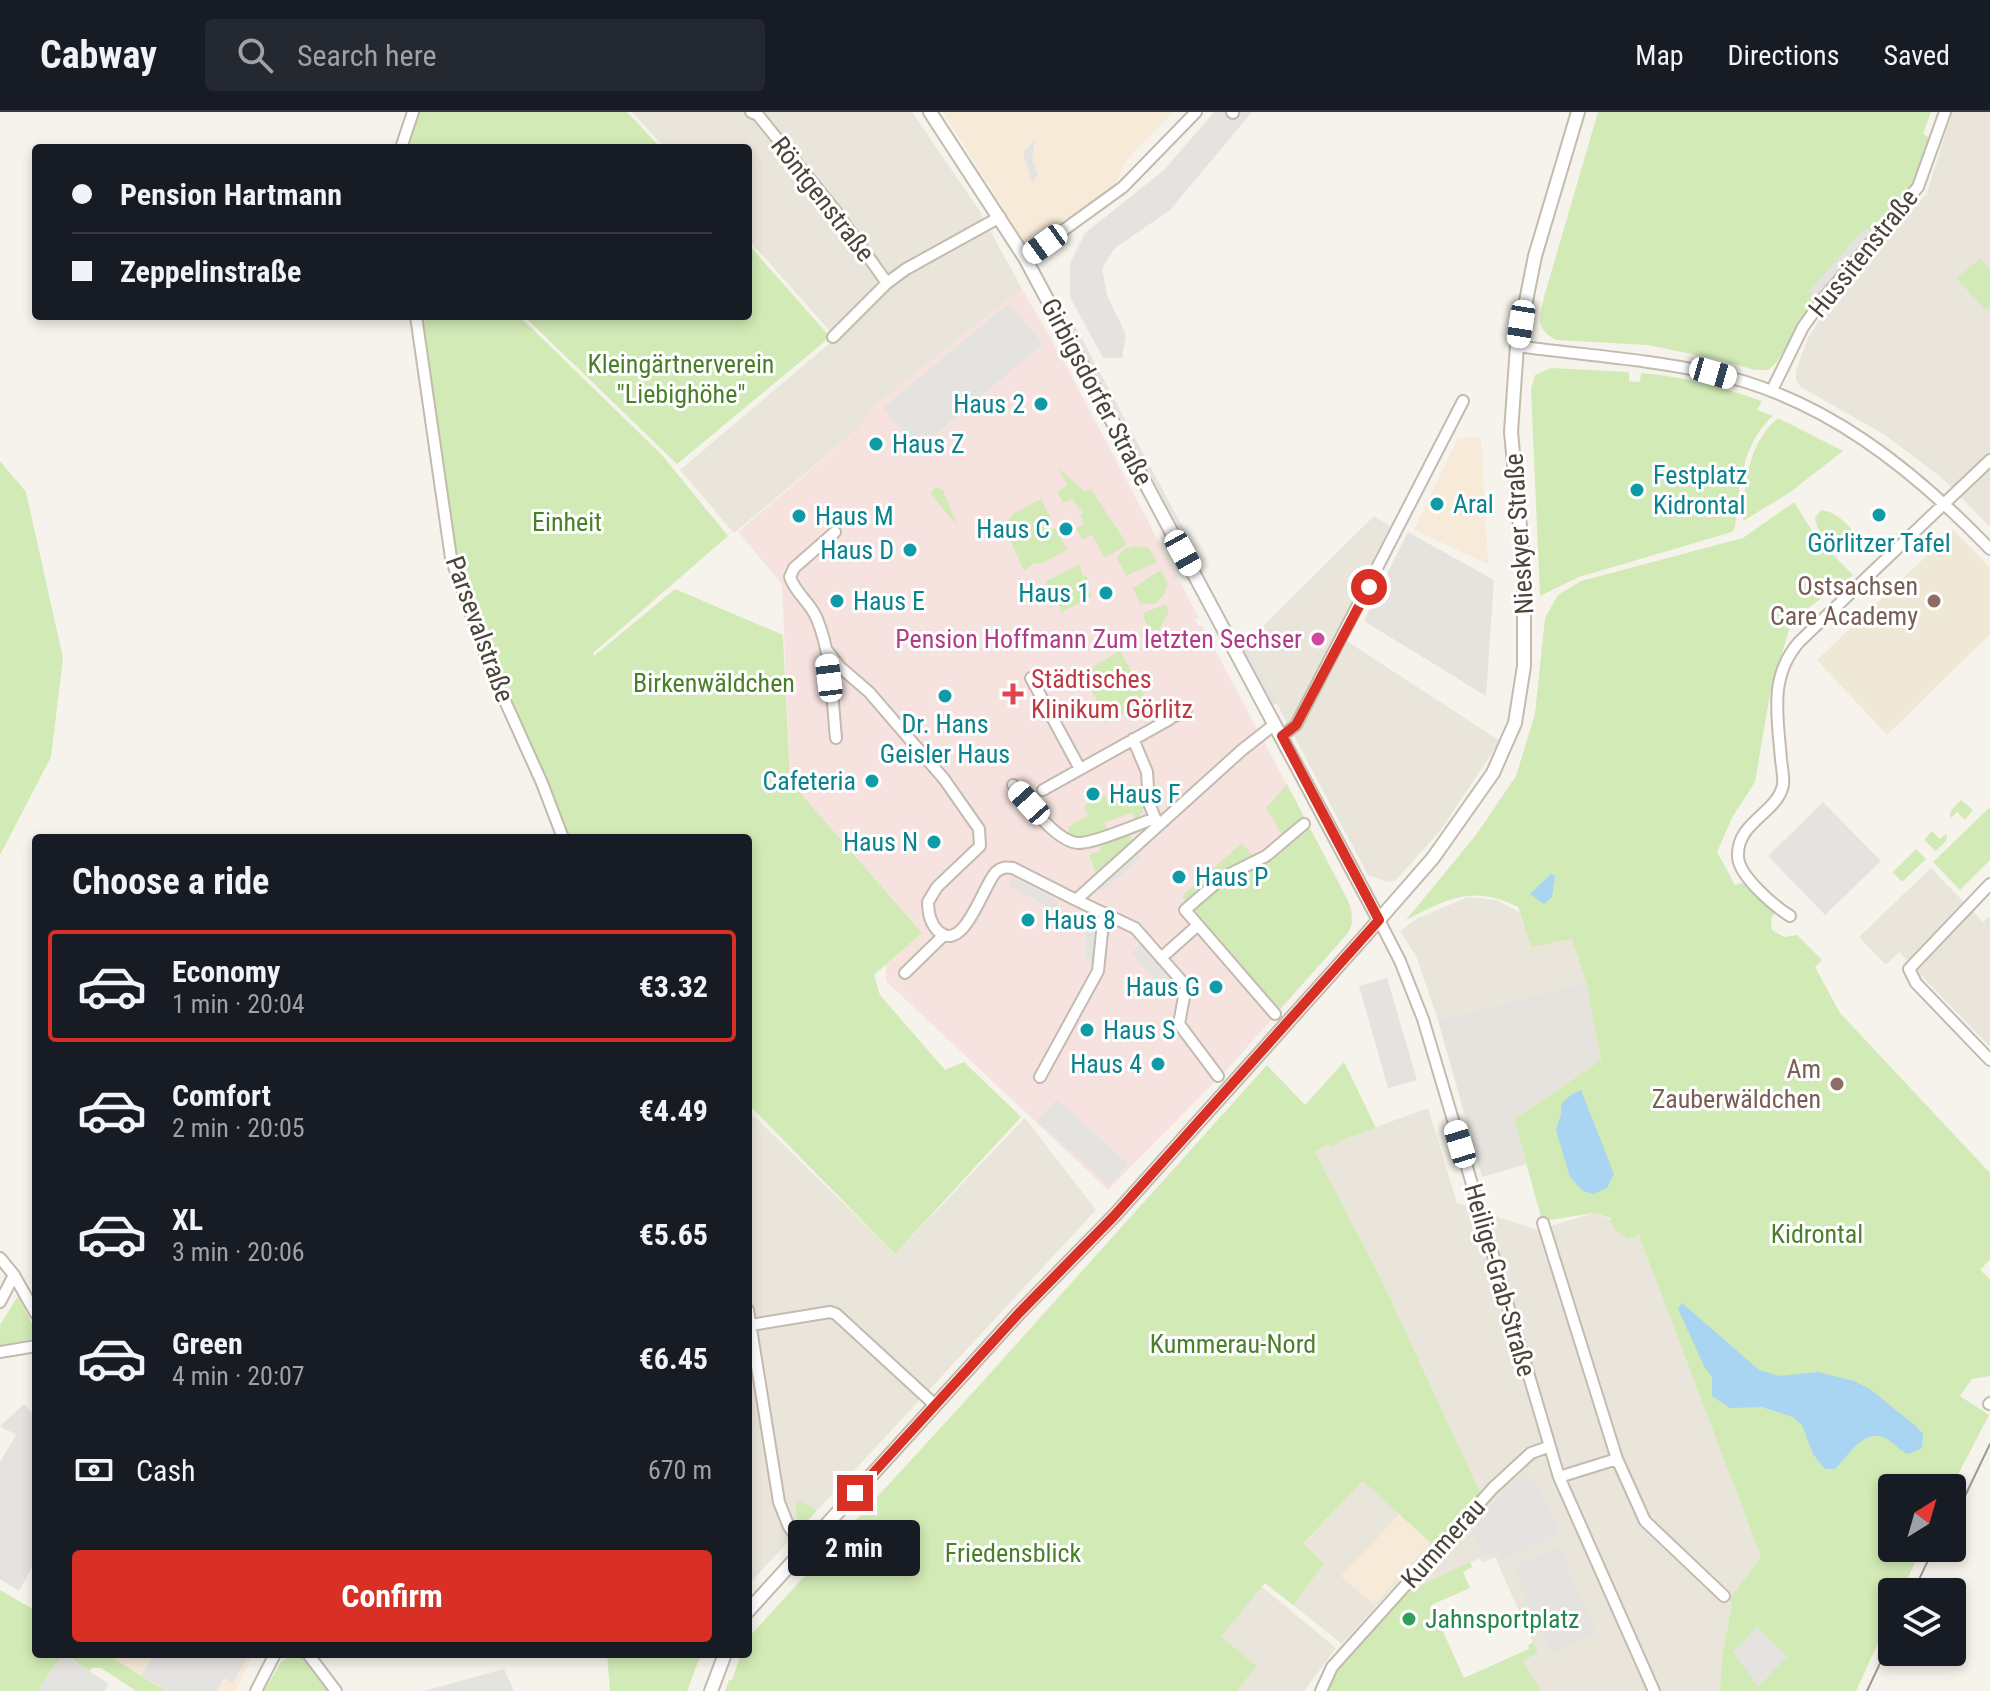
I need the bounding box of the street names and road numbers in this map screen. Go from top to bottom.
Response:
street label: Röntgenstraße [765,131,881,267]
street label: Hussitenstraße [1802,183,1924,323]
street label: Girbigsdorfer Straße [1035,293,1159,491]
street label: Nieskyer Straße [1498,452,1540,616]
street label: Parsevalstraße [440,552,520,706]
street label: Heilige-Grab-Straße [1458,1180,1542,1380]
street label: Kummerau [1395,1492,1491,1594]

